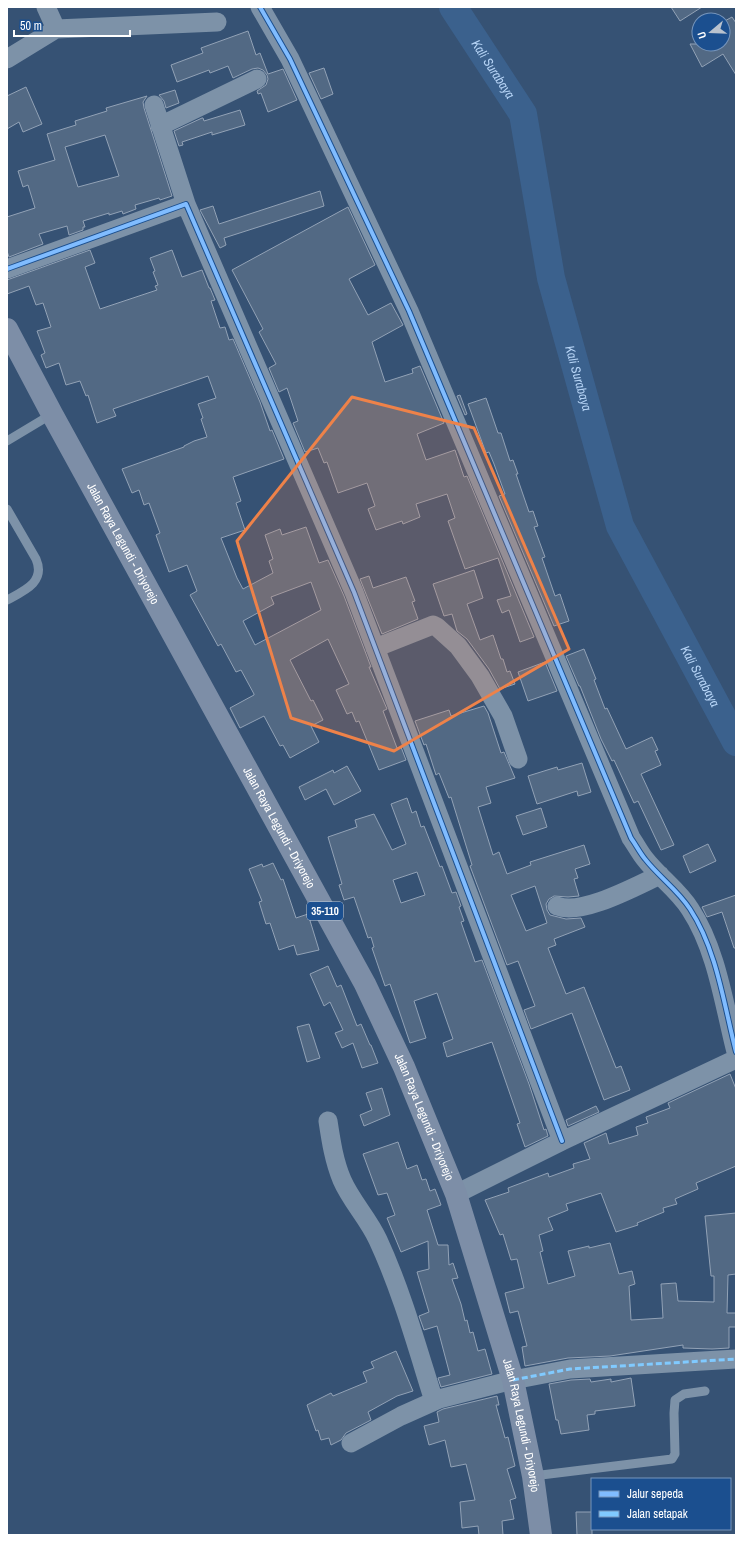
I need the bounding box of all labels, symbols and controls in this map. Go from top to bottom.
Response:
scale bar [14,12,130,38]
north arrow [691,12,731,52]
text: 50 m [20,18,42,34]
text: U [694,30,709,41]
water label: Kali Surabaya [468,36,519,102]
water label: Kali Surabaya [561,344,596,413]
street label: Jalan Raya Legundi - Driyorejo [83,480,163,607]
water label: Kali Surabaya [677,643,724,710]
street label: Jalan Raya Legundi - Driyorejo [239,764,319,891]
road number: 35-110 [307,902,343,920]
street label: Jalan Raya Legundi - Driyorejo [391,1051,458,1183]
street label: Jalan Raya Legundi - Driyorejo [499,1356,543,1493]
legend [591,1478,731,1530]
text: Jalur sepeda [627,1486,684,1502]
text: Jalan setapak [627,1506,688,1522]

